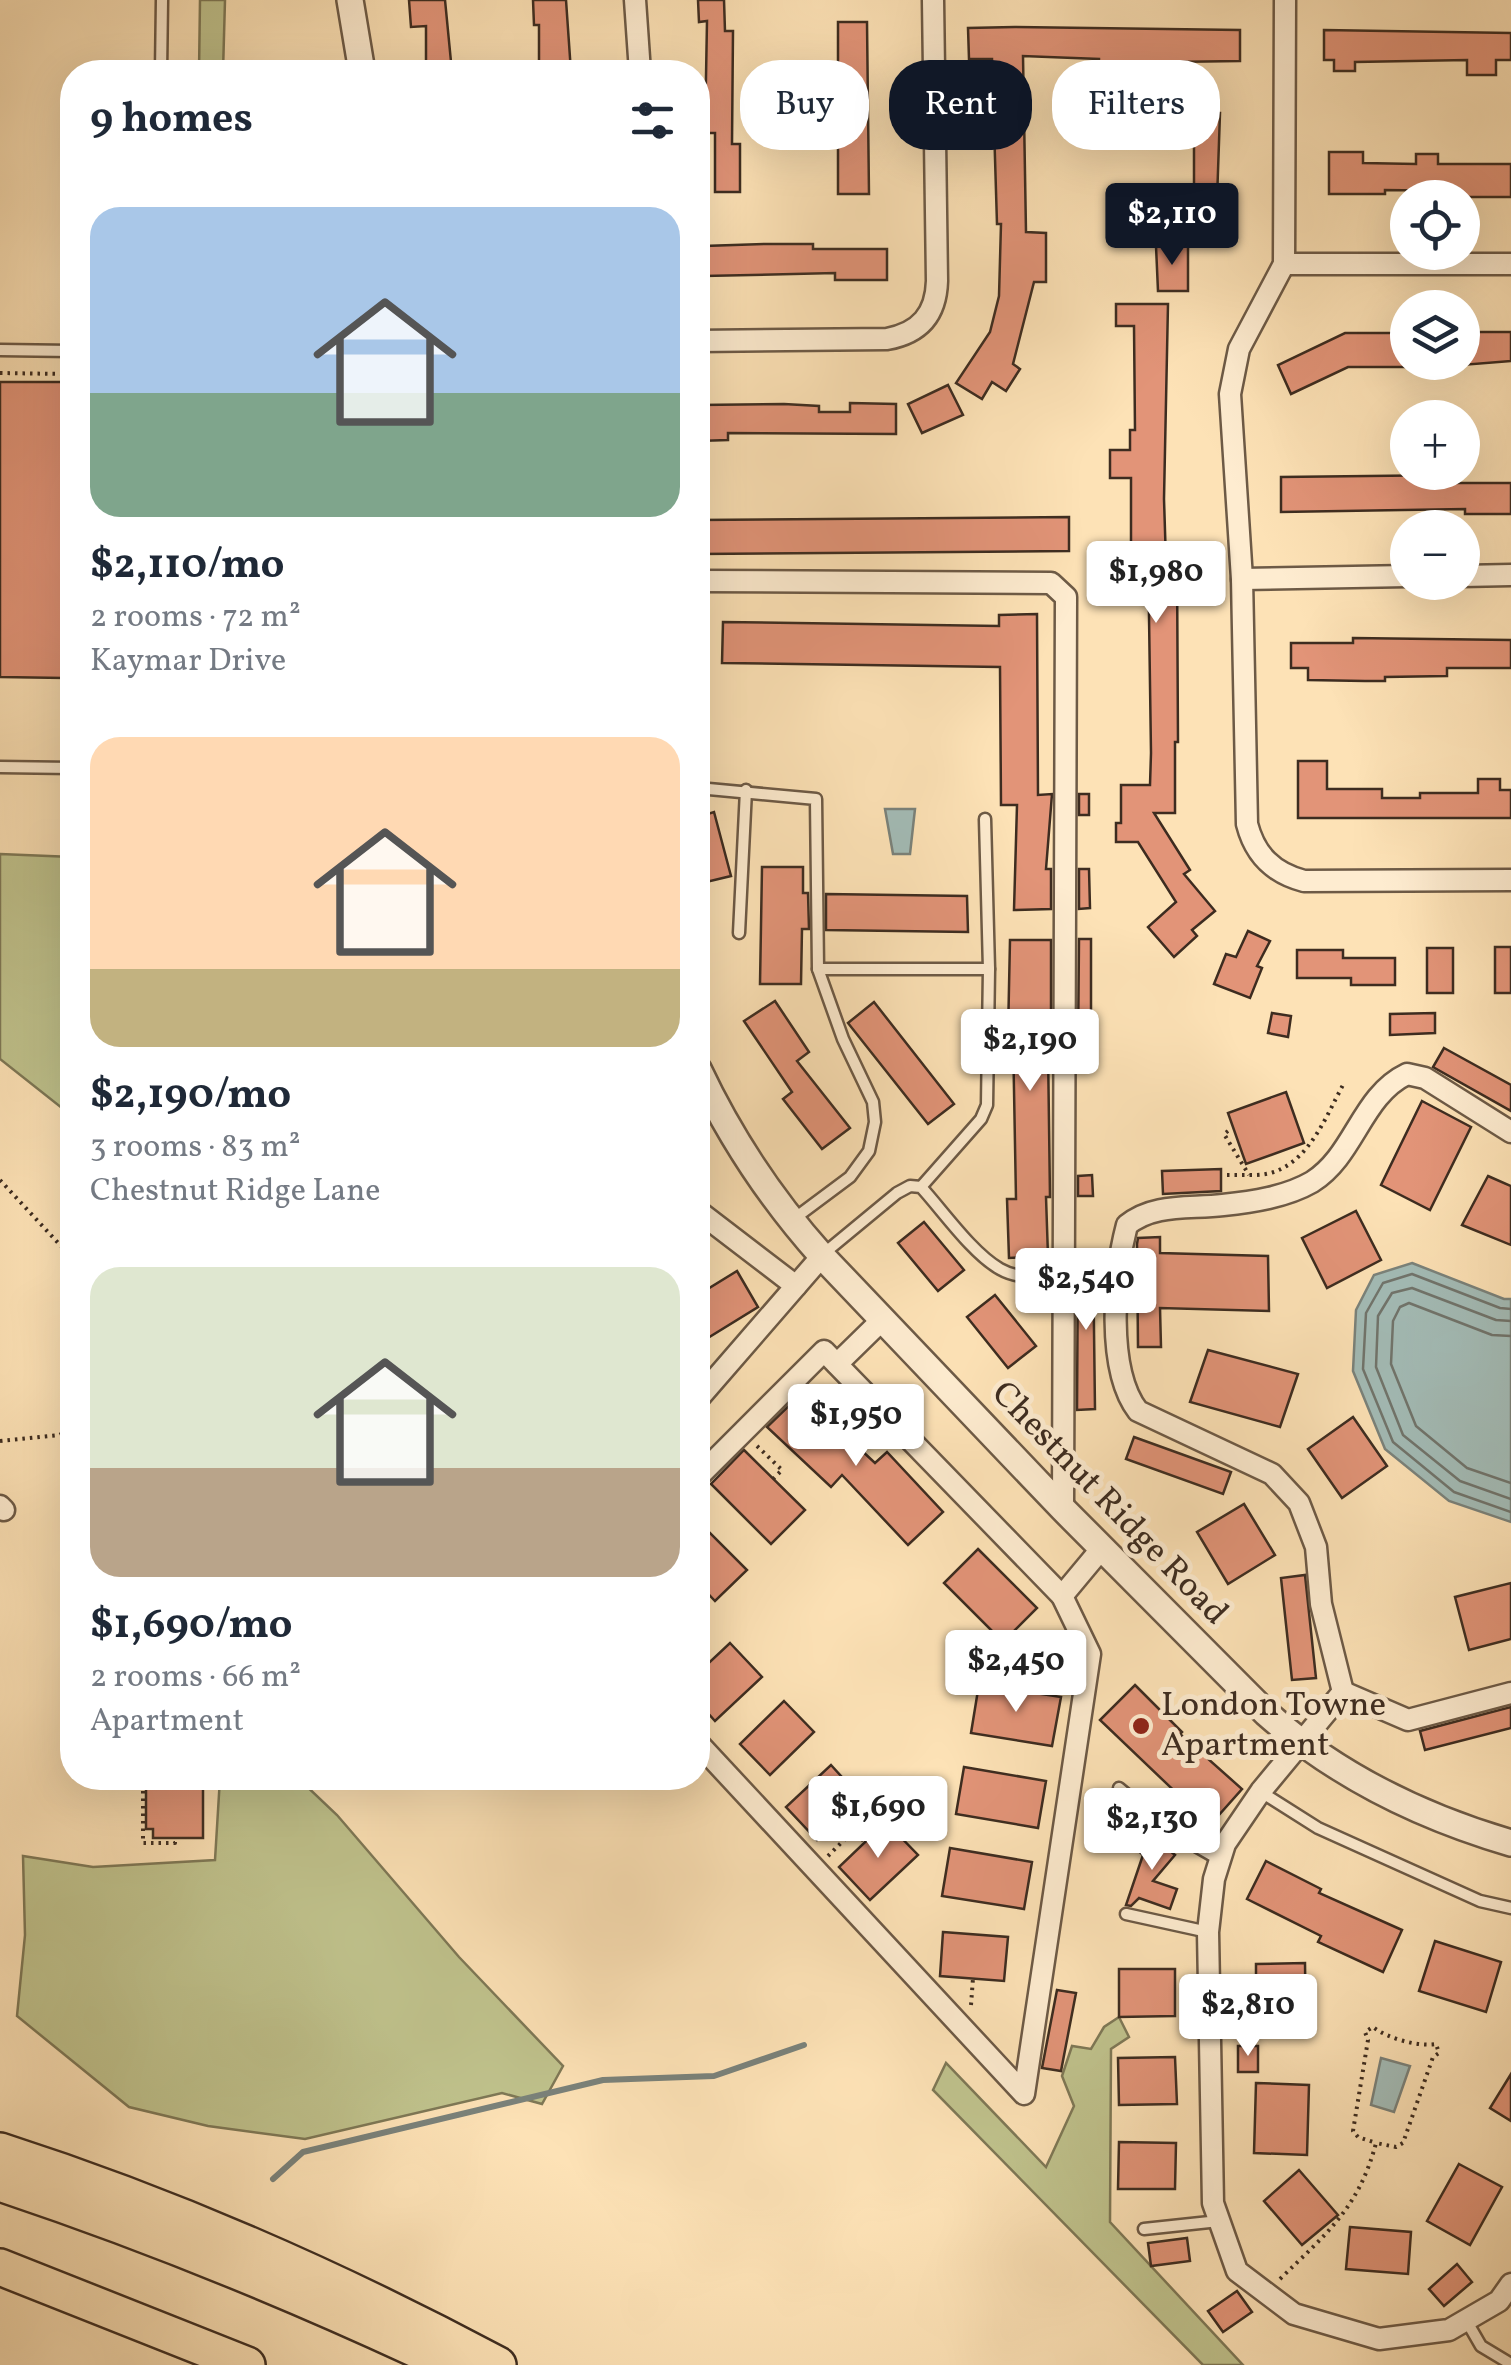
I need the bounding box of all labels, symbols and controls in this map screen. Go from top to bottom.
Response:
chip: Buy [740,60,869,150]
chip: Rent [889,60,1032,150]
chip: Filters [1052,60,1220,150]
text: 9 homes [90,91,253,150]
icon: filters [625,93,680,148]
map controls [1390,180,1480,600]
button: locate [1390,180,1480,270]
pin: $2,110 [1091,183,1253,268]
text: $2,110 [1127,193,1217,237]
icon: home [295,272,475,452]
button: layers [1390,290,1480,380]
button: + [1390,400,1480,490]
button: − [1390,510,1480,600]
text: $2,110/mo [90,537,285,596]
pin: $1,980 [1075,541,1237,626]
text: $1,980 [1109,551,1203,595]
text: 2 rooms · 72 m² [90,596,301,640]
text: Kaymar Drive [90,640,286,684]
icon: home [295,802,475,982]
pin: $2,190 [949,1009,1111,1094]
text: $2,190 [983,1019,1077,1063]
text: $2,190/mo [90,1067,291,1126]
text: 3 rooms · 83 m² [90,1126,301,1170]
text: Chestnut Ridge Lane [90,1170,380,1214]
pin: $2,540 [1005,1248,1167,1333]
text: $2,540 [1037,1258,1135,1302]
icon: home [295,1332,475,1512]
street label: Chestnut Ridge Road [980,1371,1238,1637]
pin: $1,950 [775,1384,937,1469]
text: $1,950 [810,1394,902,1438]
text: $1,690/mo [90,1597,293,1656]
pin: $2,450 [935,1630,1097,1715]
text: $2,450 [967,1640,1065,1684]
text: 2 rooms · 66 m² [90,1656,301,1700]
place label: London Towne Apartment [1161,1682,1386,1770]
text: Apartment [90,1700,244,1744]
marker: London Towne Apartment [1130,1715,1152,1737]
pin: $1,690 [797,1776,959,1861]
text: $1,690 [830,1786,926,1830]
pin: $2,130 [1071,1788,1233,1873]
text: $2,130 [1106,1798,1198,1842]
pin: $2,810 [1167,1974,1329,2059]
text: $2,810 [1201,1984,1295,2028]

